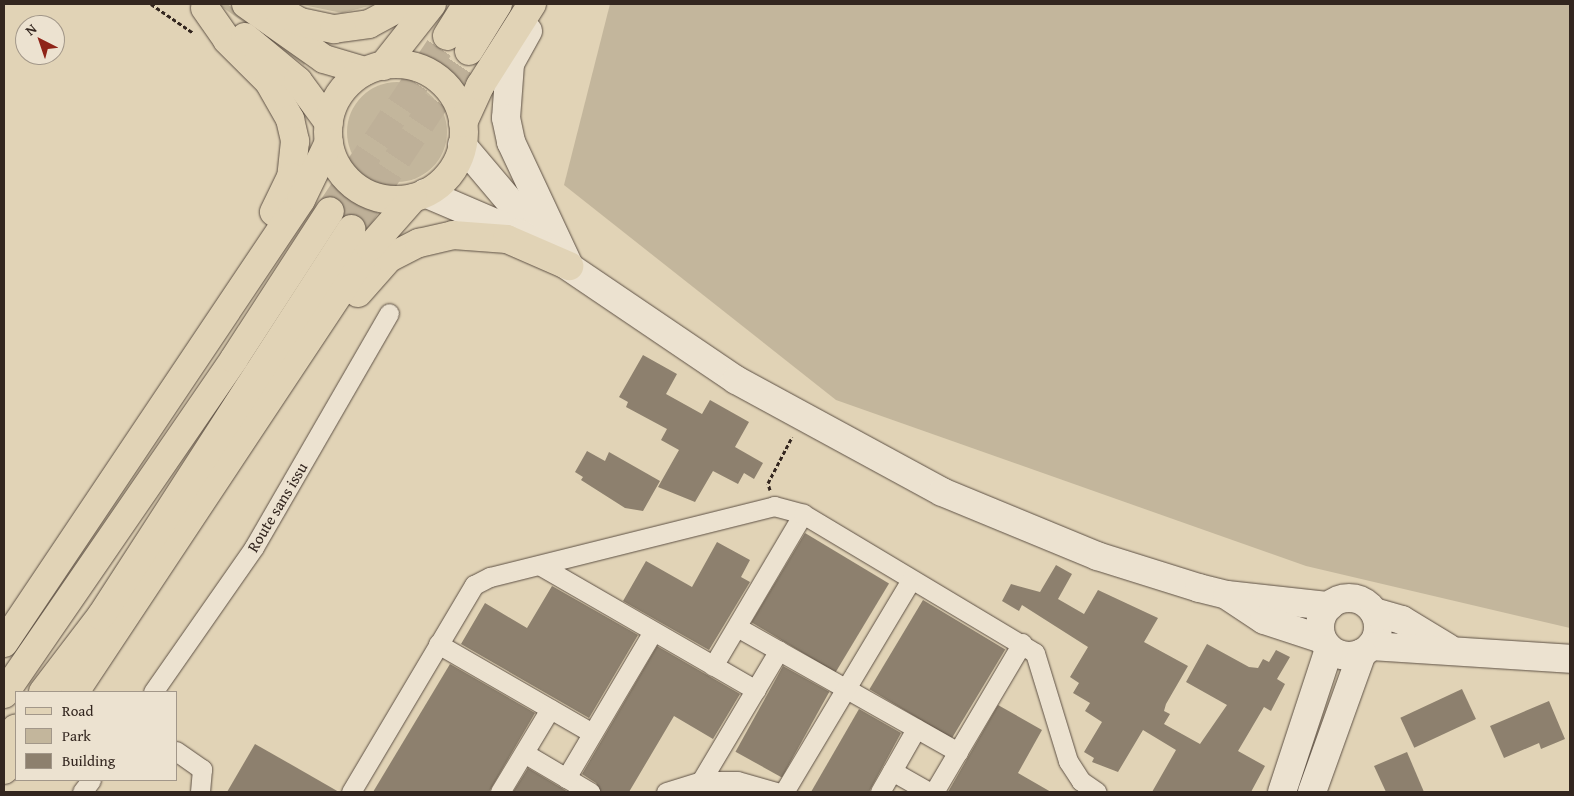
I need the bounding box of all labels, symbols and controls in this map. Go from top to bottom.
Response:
north arrow [15,15,65,65]
text: N [21,19,41,40]
street label: Route sans issu [243,459,311,555]
legend [15,691,178,781]
text: Road [62,700,93,721]
text: Park [62,725,91,746]
text: Building [62,750,115,771]

